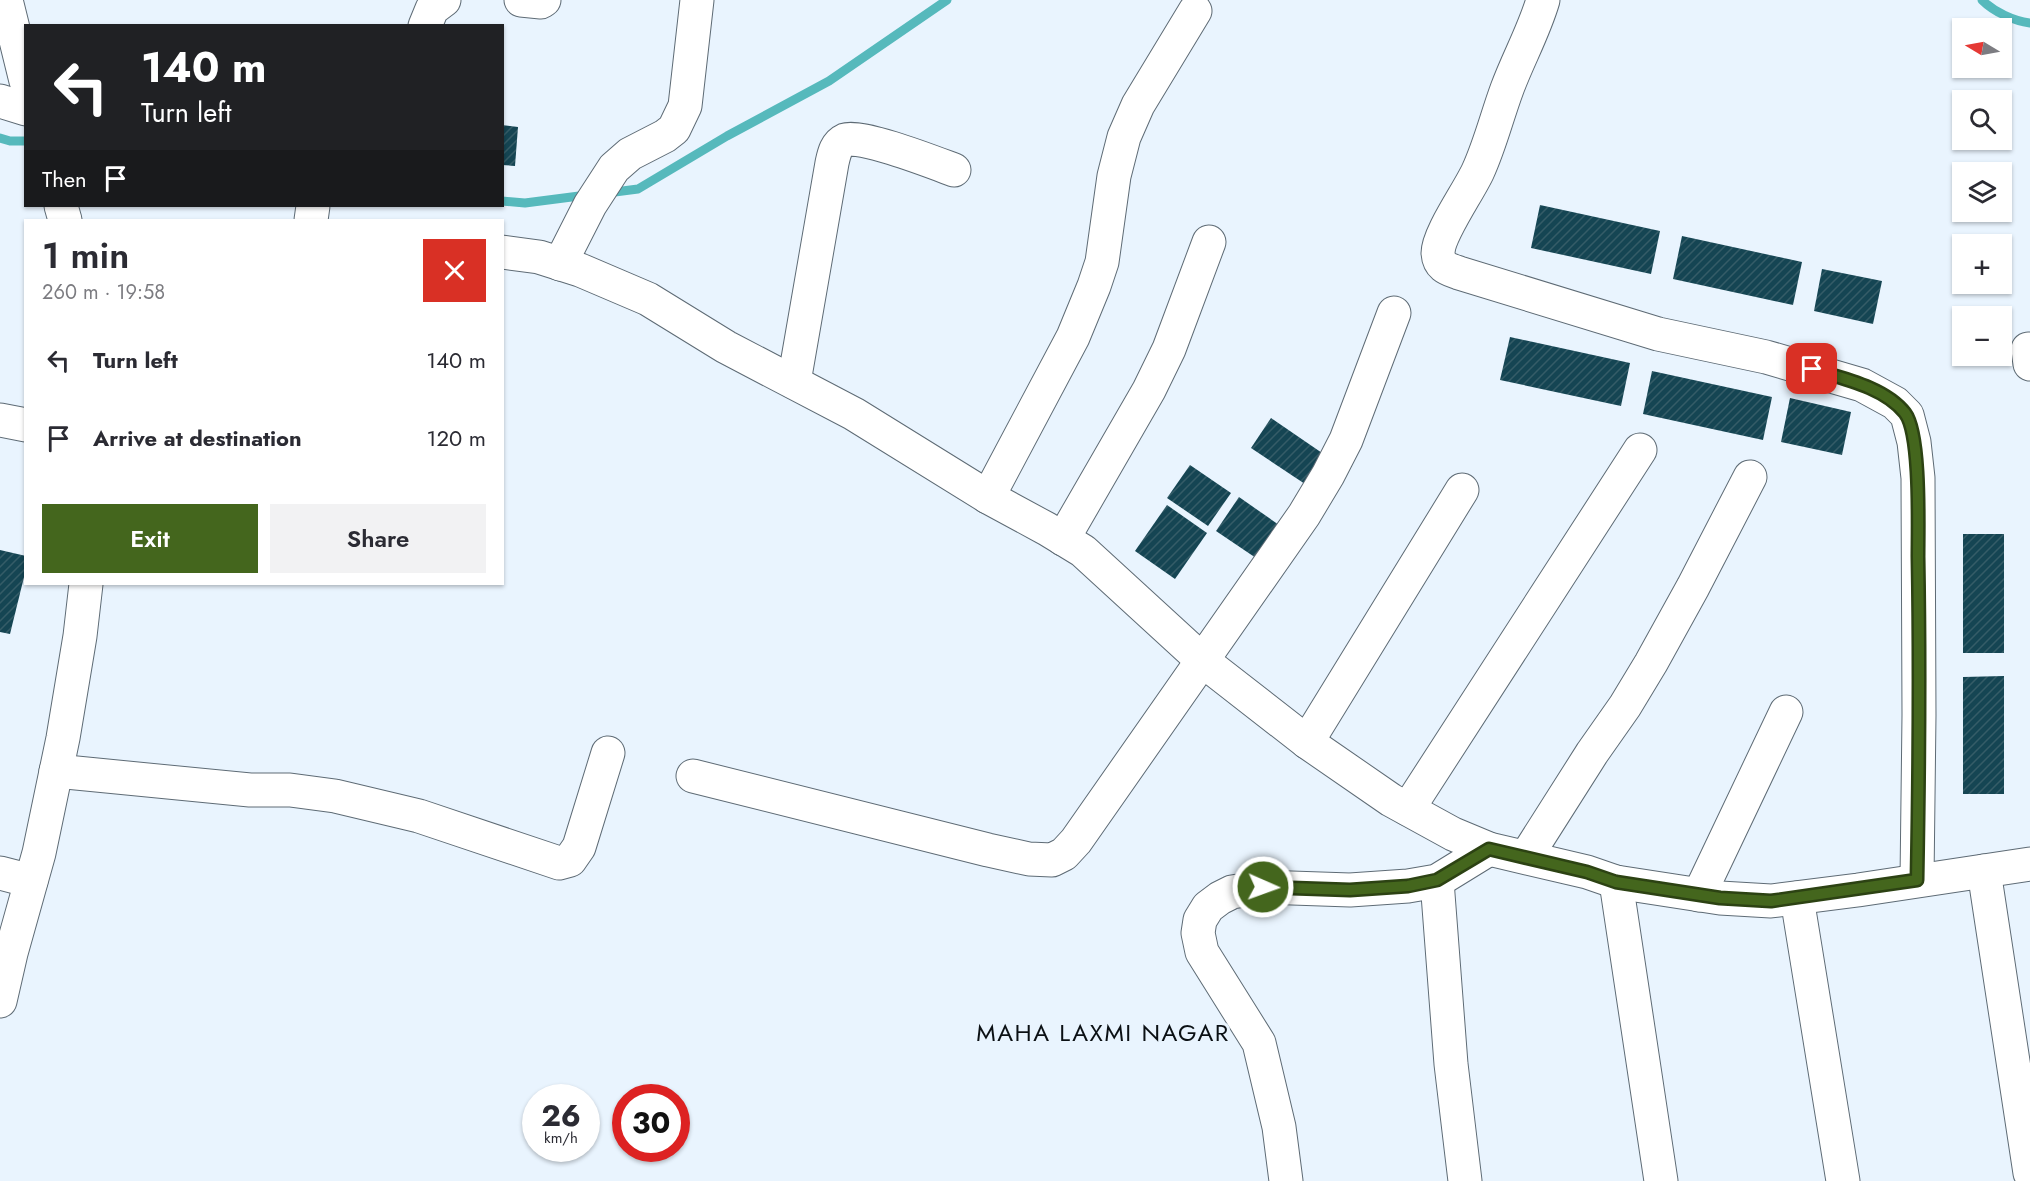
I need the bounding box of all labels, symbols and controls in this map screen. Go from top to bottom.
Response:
north arrow [1952,18,2012,78]
map controls [1952,18,2012,366]
text: 140 m [141,37,267,98]
icon: left [42,48,120,126]
button: search [1952,90,2012,150]
text: Turn left [141,93,231,132]
icon: arrive [99,162,132,195]
button: layers [1952,162,2012,222]
text: Then [42,163,87,195]
text: 1 min [42,229,129,281]
button: + [1952,234,2012,294]
button: close [423,239,486,302]
text: 260 m · 19:58 [42,278,165,307]
button: − [1952,306,2012,366]
pin [1786,343,1837,394]
icon: left [42,344,75,377]
text: Turn left [93,344,178,376]
text: 140 m [426,344,486,376]
icon: arrive [1795,352,1828,385]
icon: arrive [42,422,75,455]
text: Arrive at destination [93,422,302,454]
text: 120 m [427,422,486,454]
button: Exit [42,504,258,573]
button: Share [270,504,486,573]
position arrow [1231,855,1295,919]
district label: MAHA LAXMI NAGAR [976,1015,1230,1050]
speed limit sign: 30 [612,1084,690,1162]
text: 26 [541,1094,581,1137]
text: km/h [544,1127,578,1149]

